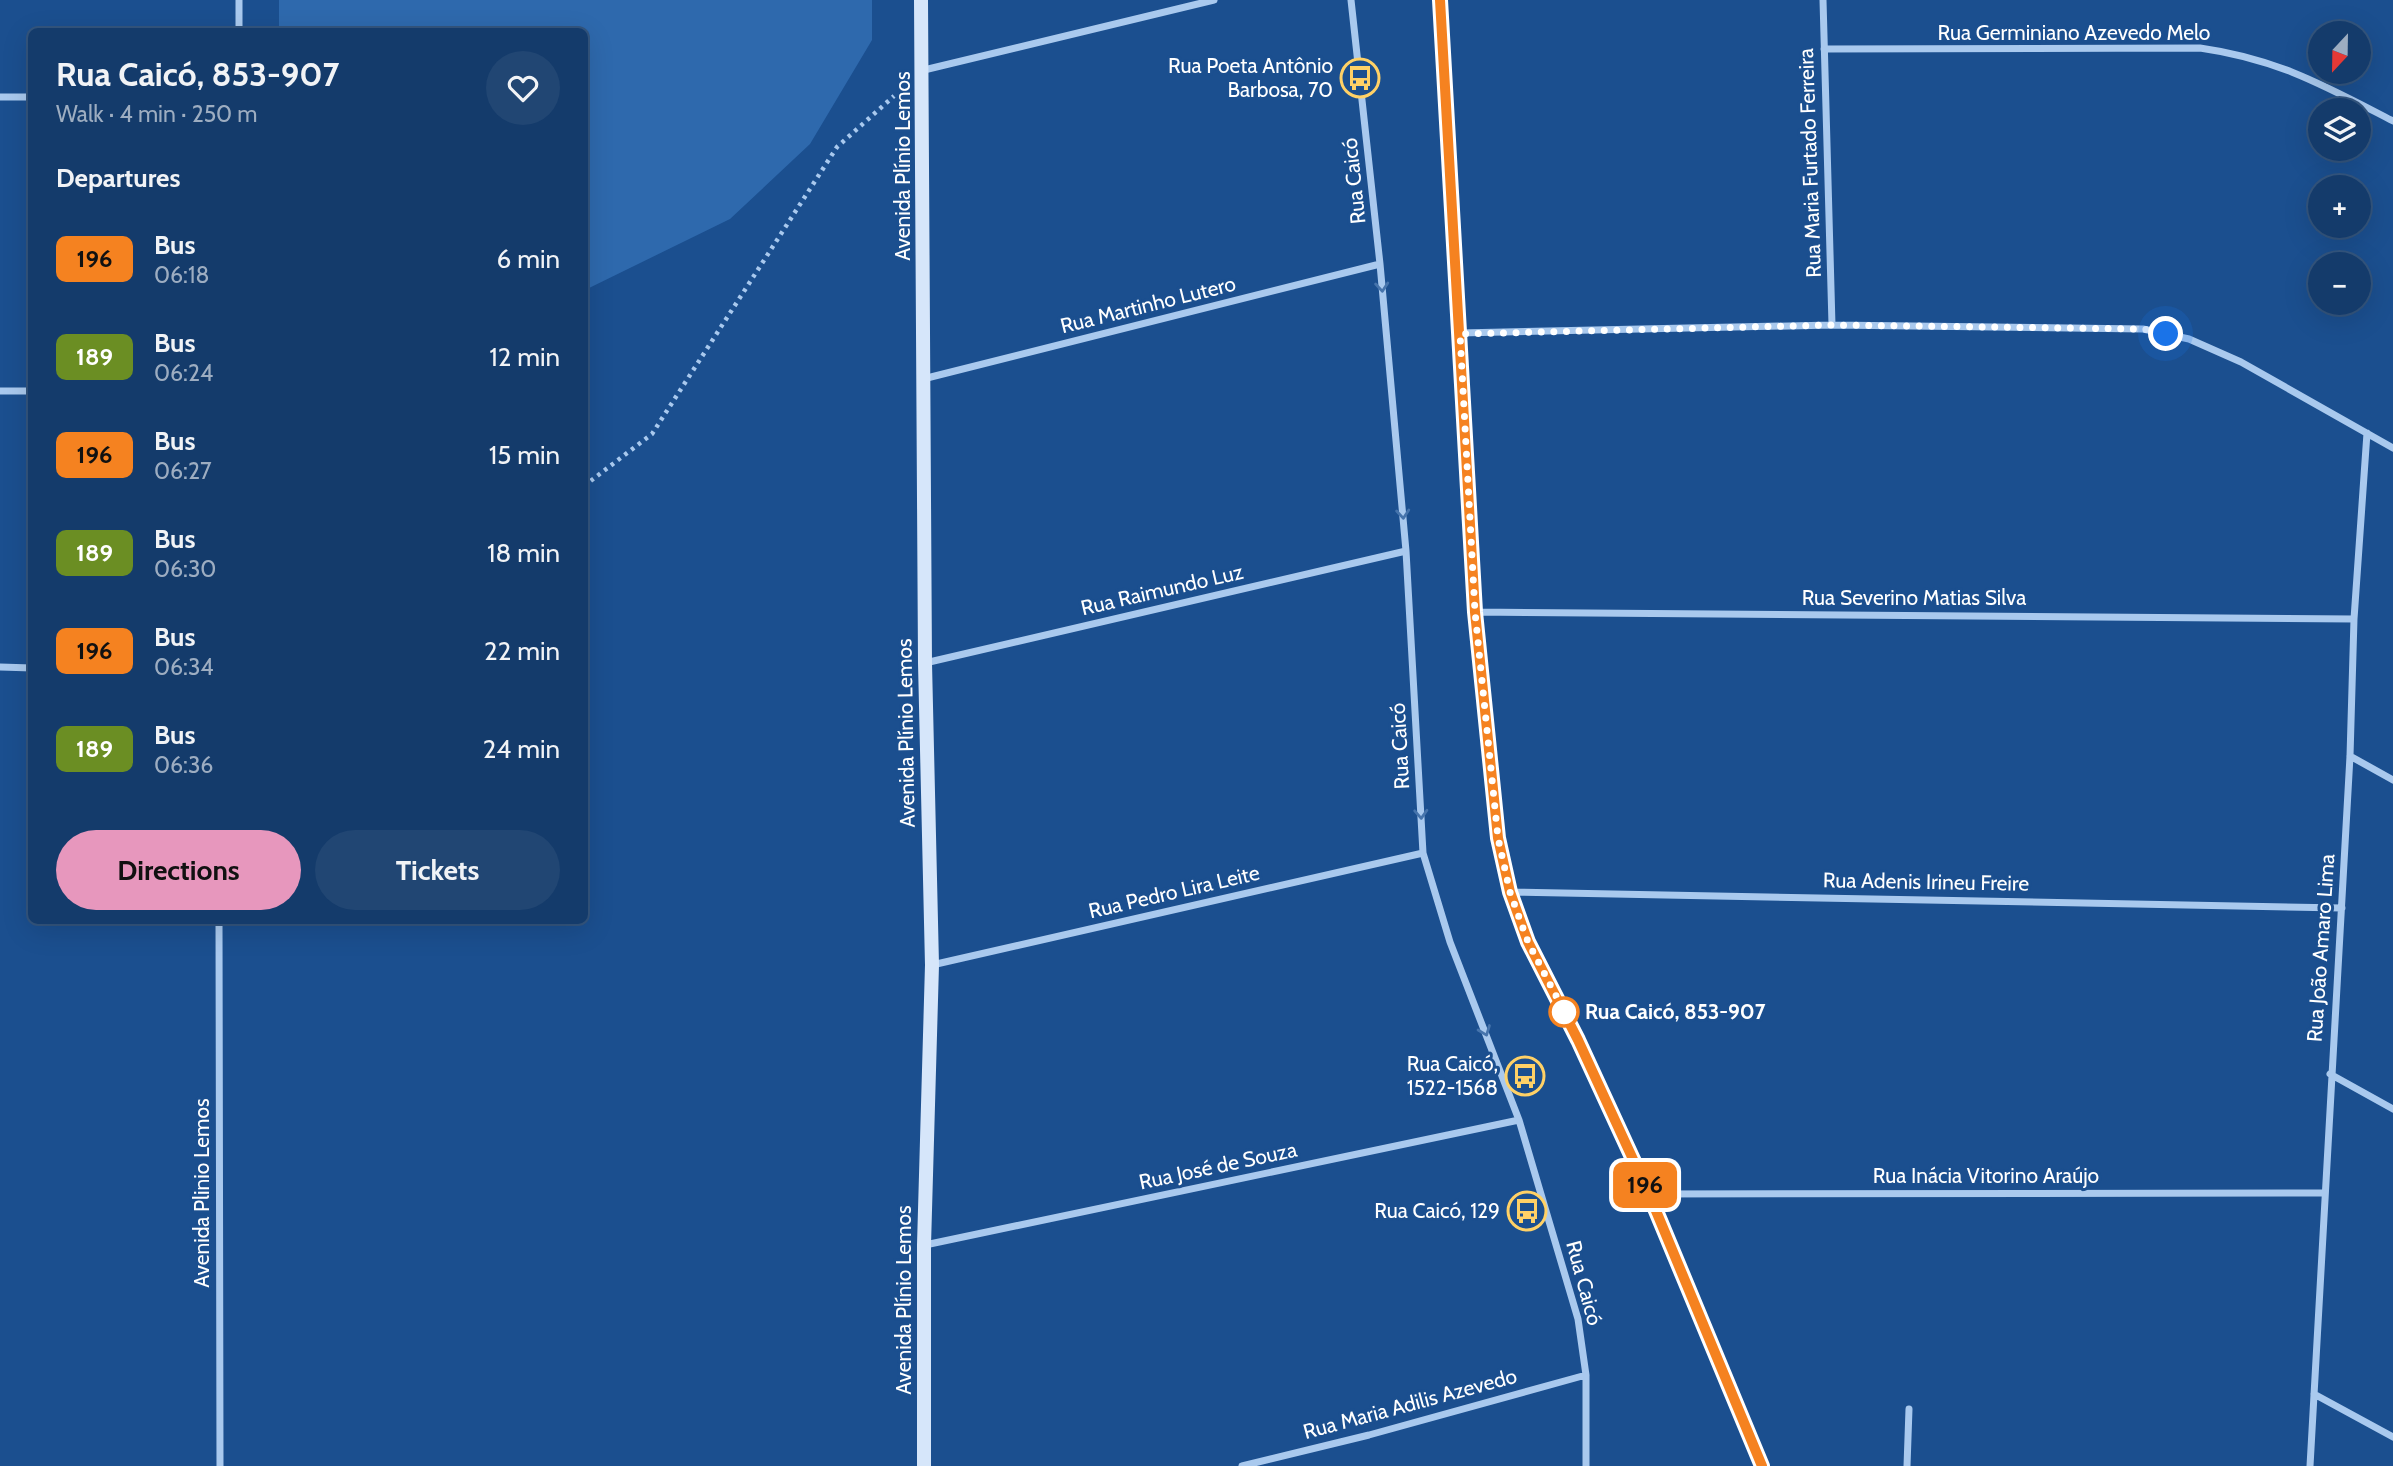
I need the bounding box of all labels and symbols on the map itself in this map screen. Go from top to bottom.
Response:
street label: Rua Germiniano Azevedo Melo [1938,20,2210,45]
north arrow [2308,21,2371,84]
street label: Rua Maria Furtado Ferreira [1793,48,1826,278]
place label: Rua Poeta Antônio Barbosa, 70 [1168,53,1333,102]
bus stop icon: Rua Poeta Antônio Barbosa, 70 [1339,57,1381,99]
street label: Avenida Plínio Lemos [890,71,915,261]
street label: Rua Caicó [1337,137,1370,225]
street label: Rua Martinho Lutero [1058,271,1238,338]
one-way arrow [1374,282,1389,293]
your location [2148,316,2183,351]
one-way arrow [1395,508,1410,519]
street label: Rua Raimundo Luz [1078,559,1246,620]
street label: Rua Severino Matias Silva [1802,585,2026,610]
street label: Avenida Plínio Lemos [891,638,920,828]
street label: Rua Caicó [1385,702,1414,790]
one-way arrow [1413,809,1428,820]
street label: Rua João Amaro Lima [2301,853,2340,1043]
street label: Rua Pedro Lira Leite [1086,860,1262,923]
street label: Rua Adenis Irineu Freire [1823,867,2030,896]
marker: Rua Caicó, 853-907 [1549,997,1579,1027]
place label: Rua Caicó, 853-907 [1585,999,1766,1024]
one-way arrow [1476,1025,1490,1037]
place label: Rua Caicó, 1522-1568 [1407,1051,1498,1100]
bus stop icon: Rua Caicó, 1522-1568 [1504,1055,1546,1097]
street label: Avenida Plinio Lemos [189,1098,214,1288]
street label: Rua José de Souza [1137,1137,1299,1194]
line badge: 196 [1605,1162,1685,1208]
street label: Rua Inácia Vitorino Araújo [1873,1163,2099,1189]
bus stop icon: Rua Caicó, 129 [1506,1190,1548,1232]
place label: Rua Caicó, 129 [1374,1198,1500,1223]
street label: Avenida Plínio Lemos [891,1205,916,1395]
street label: Rua Caicó [1561,1238,1608,1328]
street label: Rua Maria Adilis Azevedo [1300,1363,1519,1444]

